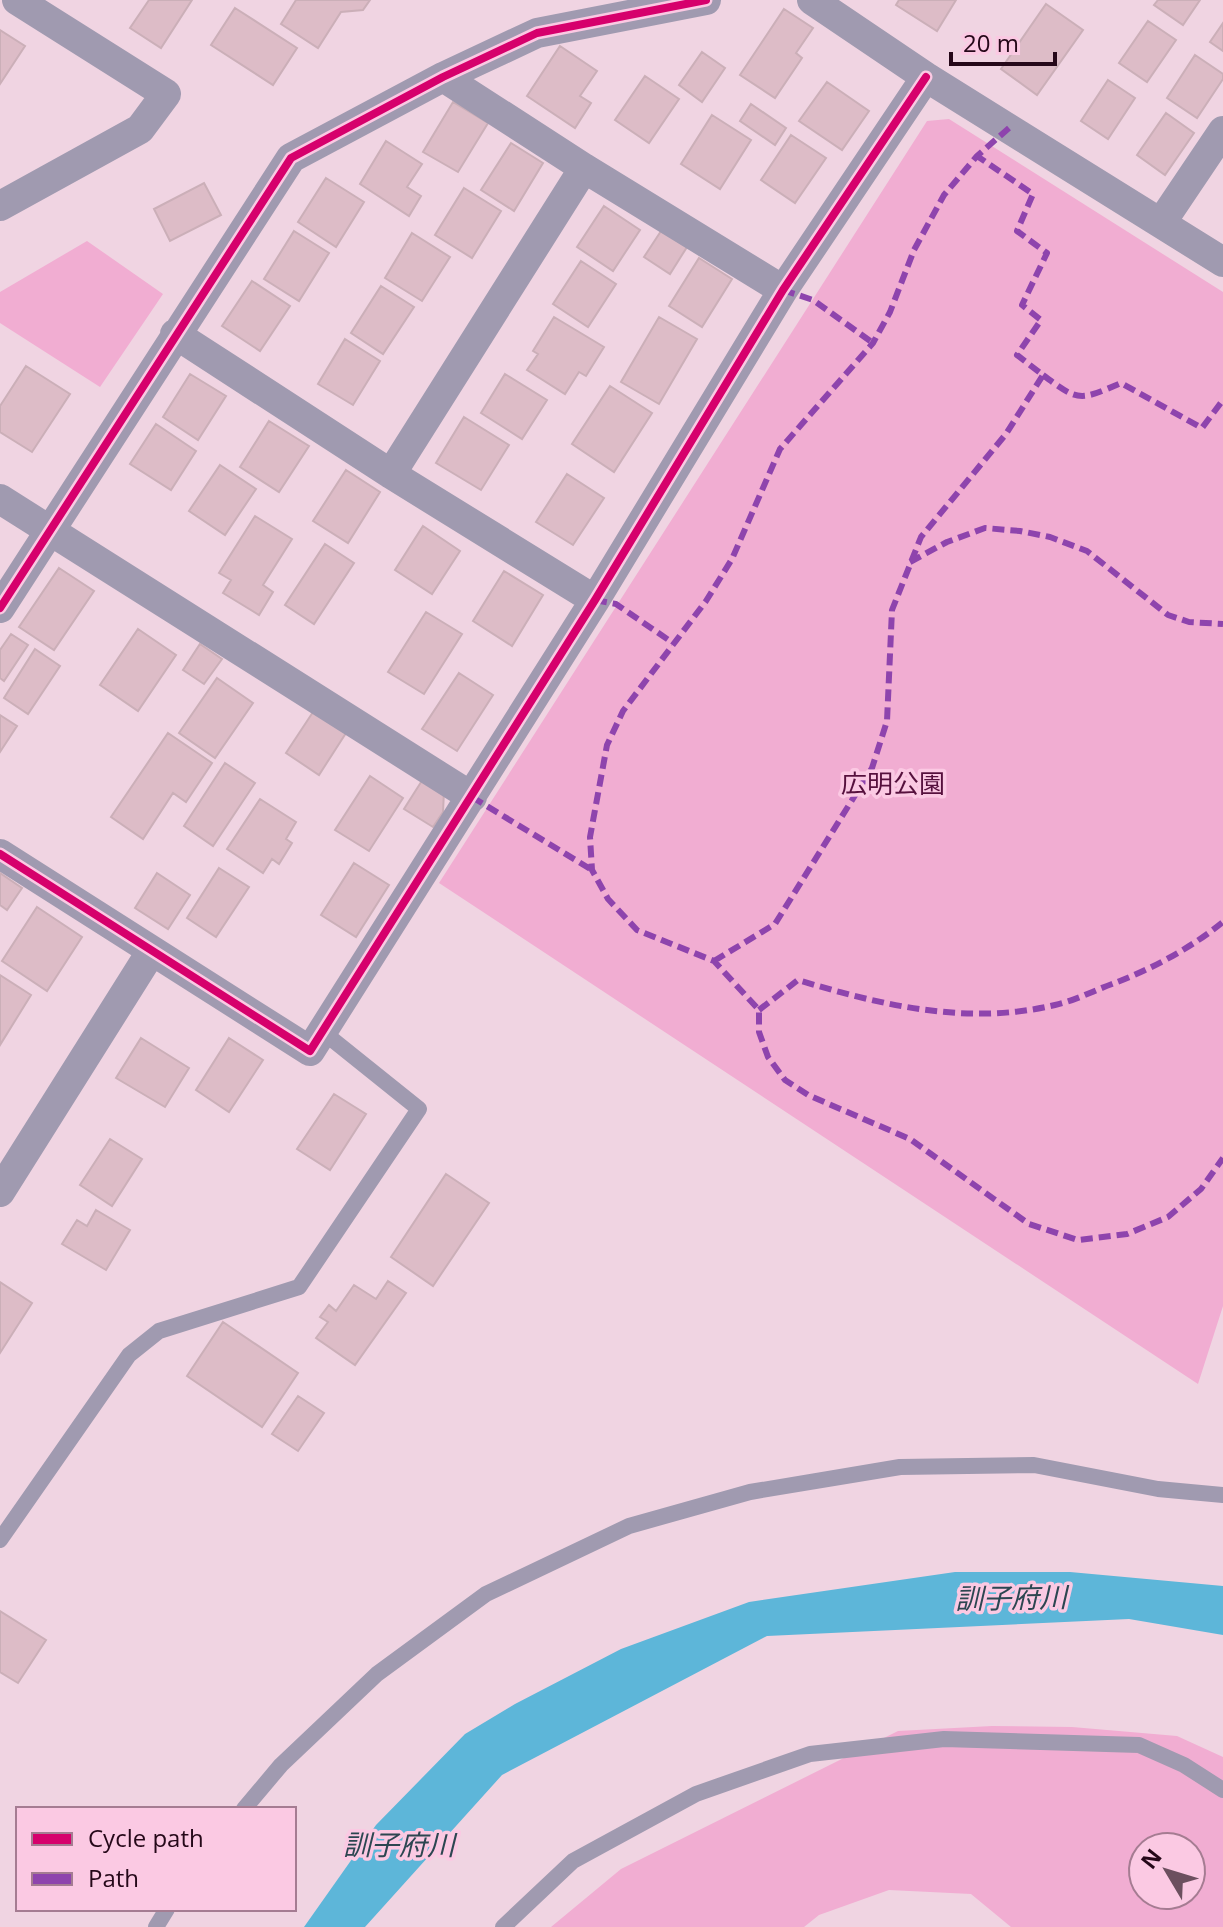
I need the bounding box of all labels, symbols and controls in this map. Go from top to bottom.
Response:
scale bar [951,16,1055,66]
text: 20 m [963,26,1019,59]
park label: 広明公園 [841,765,945,801]
water label: 訓子府川 [955,1577,1070,1617]
legend [16,1807,296,1911]
text: Cycle path [88,1821,204,1854]
water label: 訓子府川 [343,1825,458,1863]
north arrow [1127,1831,1207,1911]
text: N [1133,1842,1168,1874]
text: Path [88,1861,139,1894]

